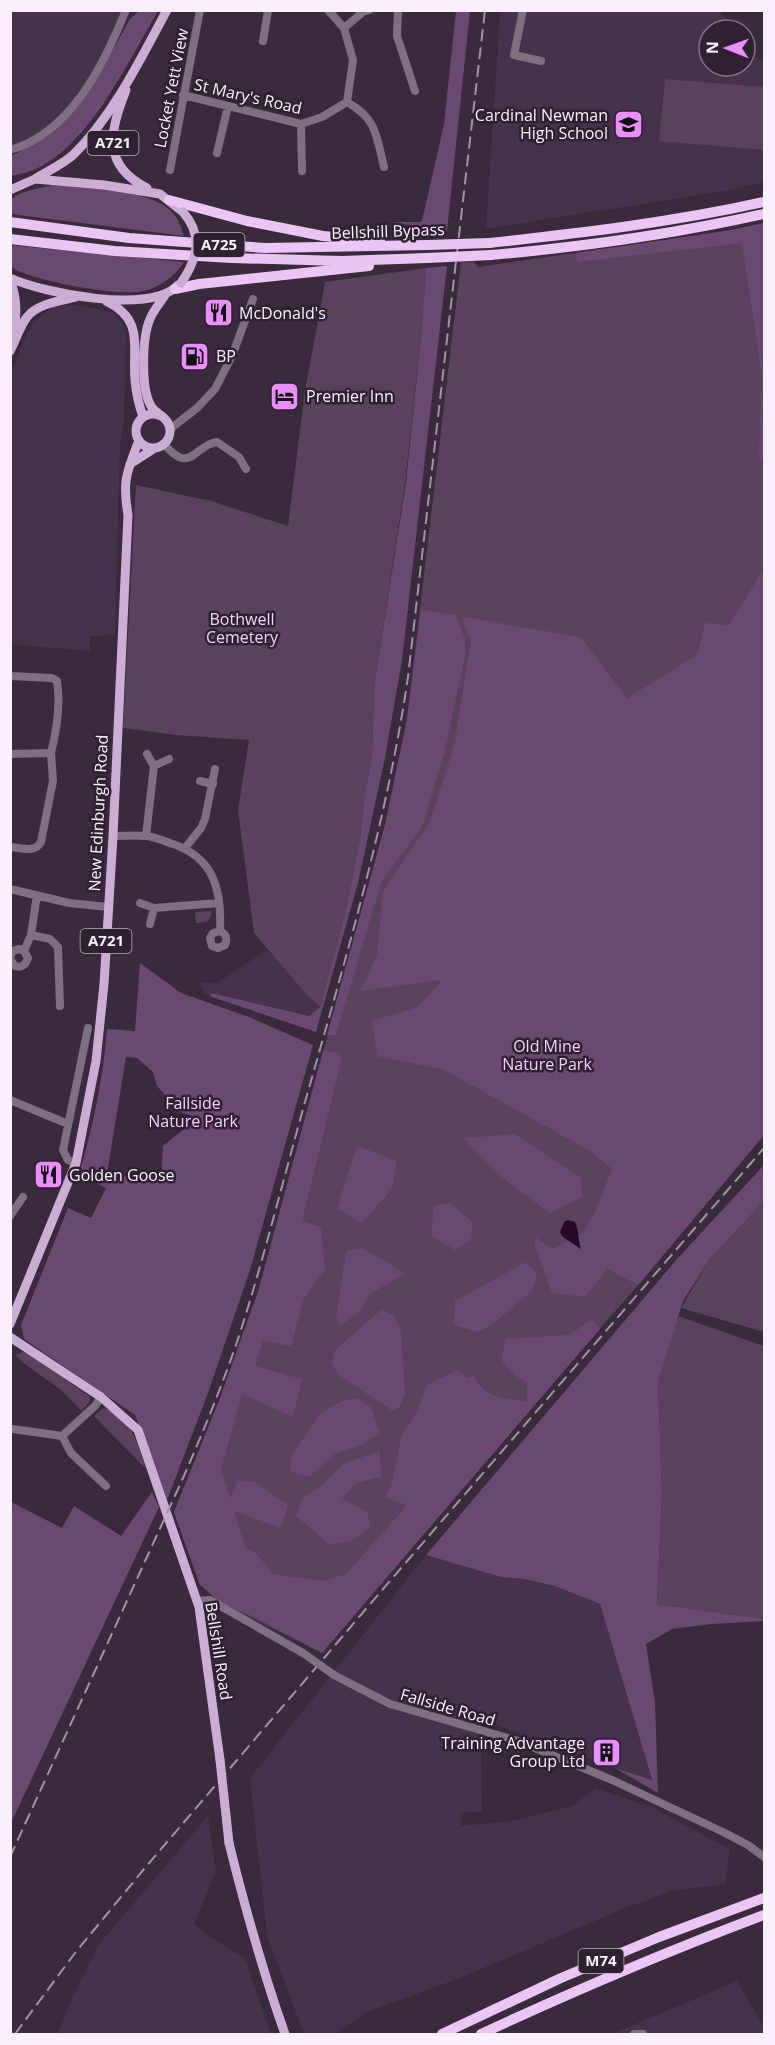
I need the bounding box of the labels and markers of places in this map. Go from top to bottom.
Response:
place label: Cardinal Newman High School [475,104,608,144]
school or university icon: Cardinal Newman High School [613,108,645,140]
restaurant icon: McDonald's [202,297,234,329]
place label: McDonald's [239,302,326,324]
fuel station icon: BP [179,340,211,372]
place label: BP [216,345,236,367]
hotel icon: Premier Inn [269,380,301,412]
place label: Premier Inn [306,385,394,407]
restaurant icon: Golden Goose [32,1159,64,1191]
place label: Golden Goose [69,1164,175,1186]
place label: Training Advantage Group Ltd [441,1732,585,1772]
building icon: Training Advantage Group Ltd [590,1736,622,1768]

